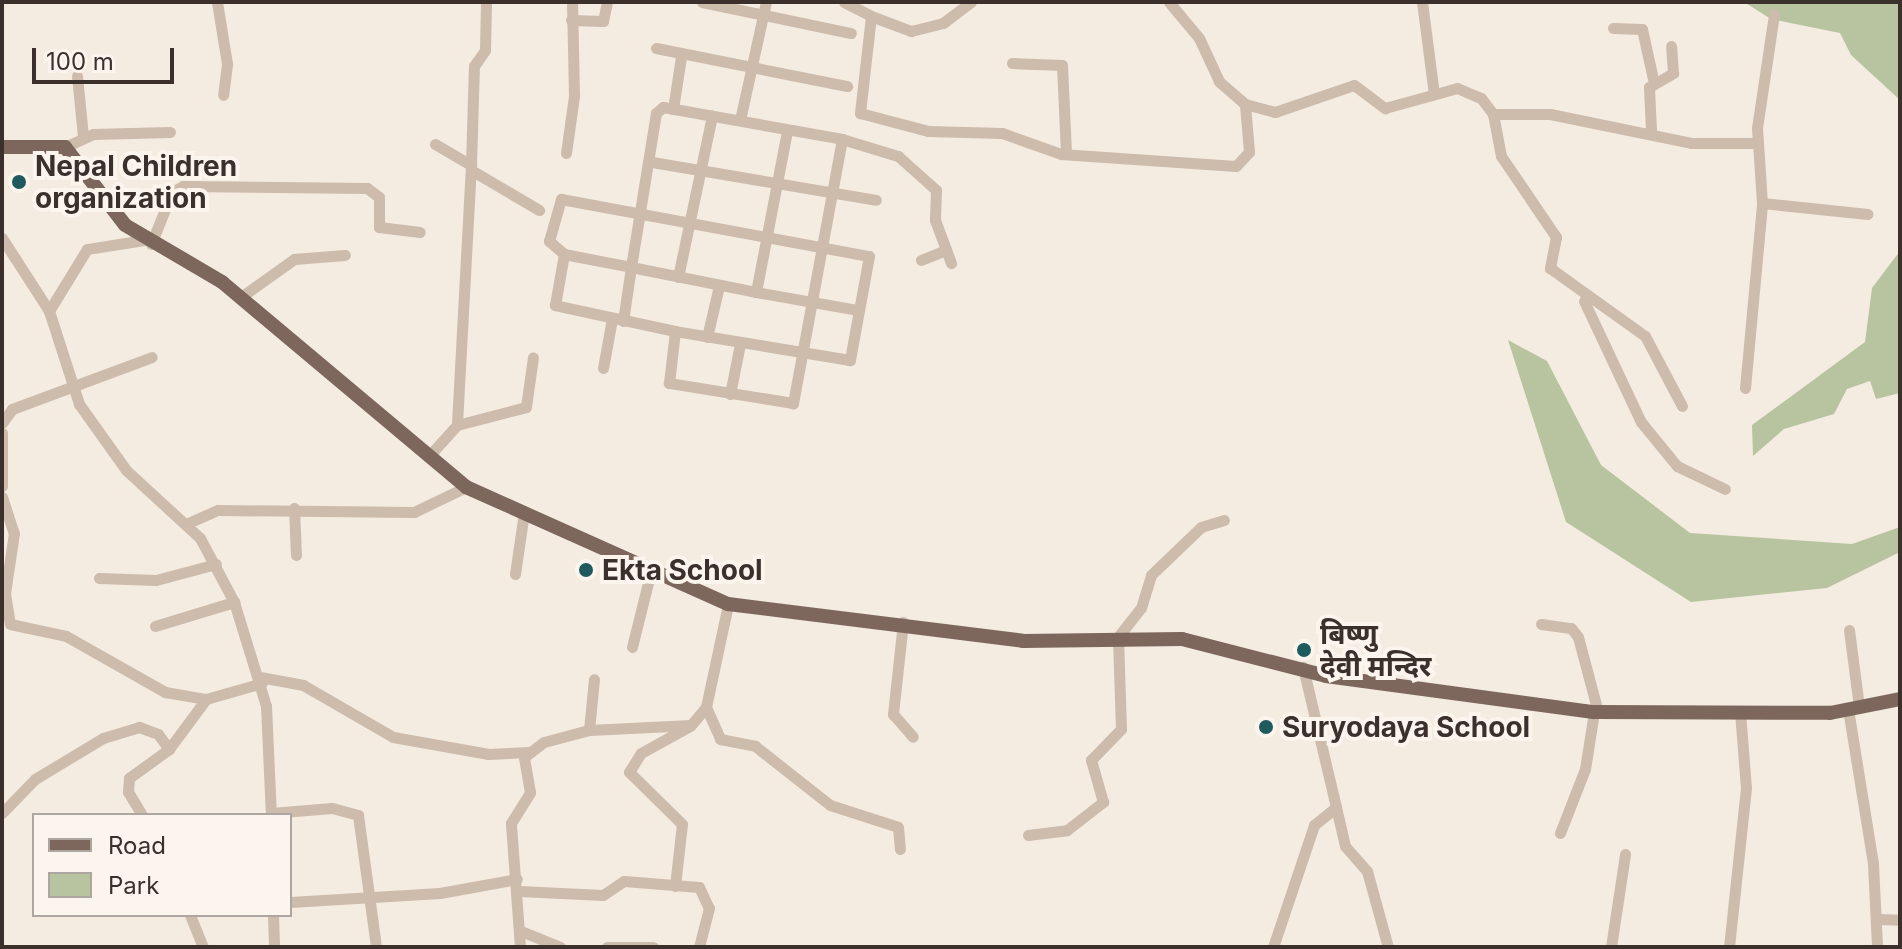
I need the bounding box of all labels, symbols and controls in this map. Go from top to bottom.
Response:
scale bar [36,32,178,82]
text: 100 m [46,47,114,76]
place label: Nepal Children organization [35,149,237,215]
marker: Nepal Children organization [10,173,28,191]
place label: Ekta School [602,553,763,587]
marker: Ekta School [577,561,595,579]
place label: बिष्णु देवी मन्दिर [1320,617,1431,683]
marker: बिष्णु देवी मन्दिर [1295,641,1313,659]
place label: Suryodaya School [1282,710,1530,744]
marker: Suryodaya School [1257,718,1275,736]
legend [32,813,292,917]
text: Road [108,831,166,860]
text: Park [108,871,159,900]

